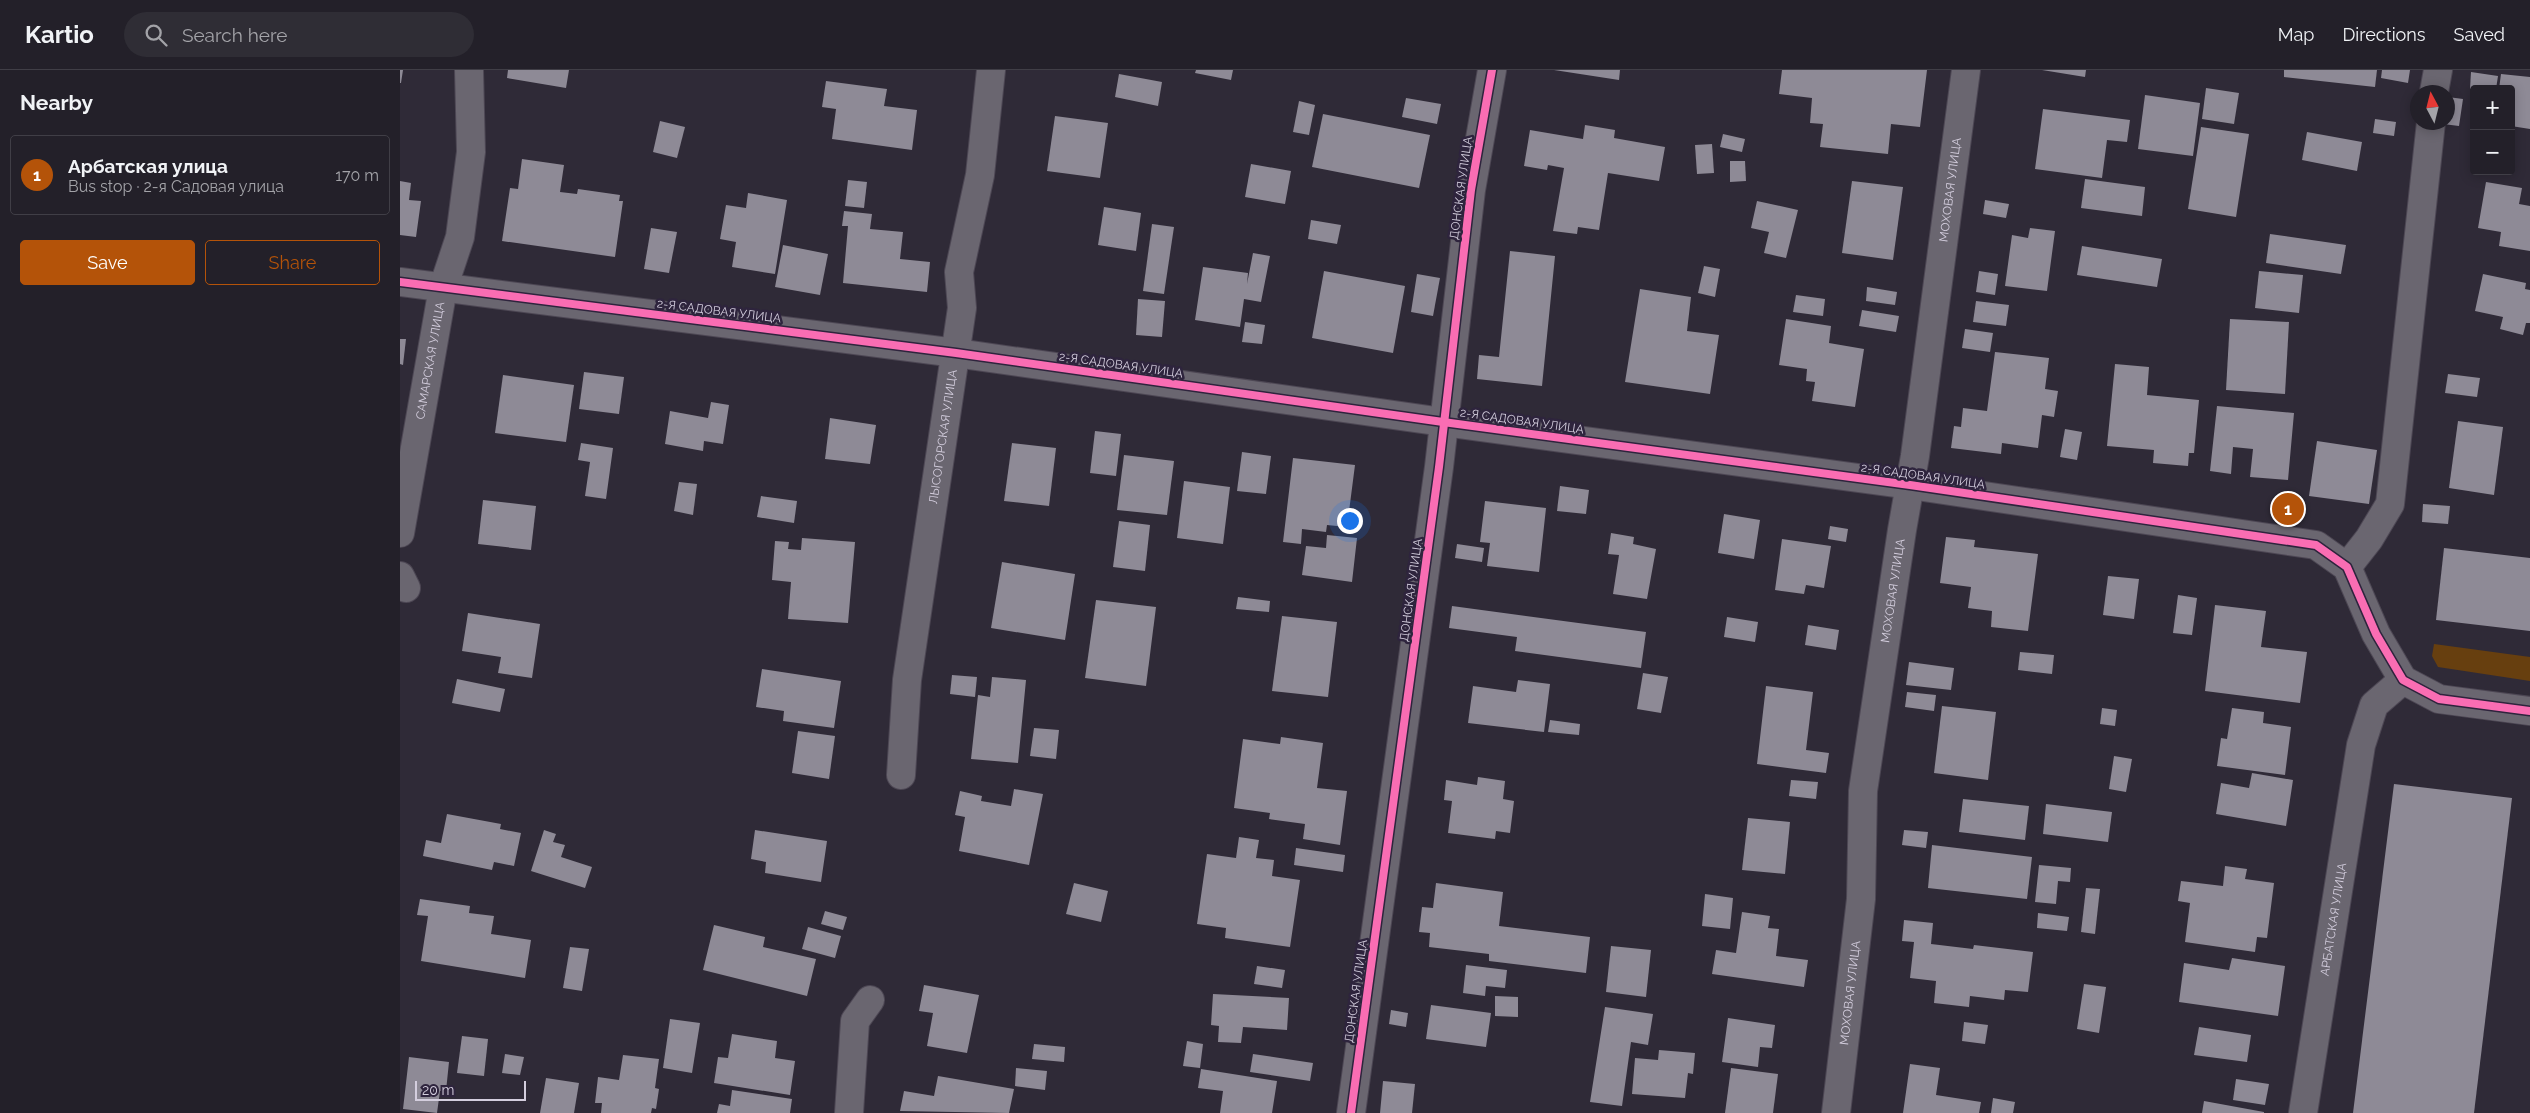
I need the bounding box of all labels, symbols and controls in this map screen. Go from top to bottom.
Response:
search box [124,12,474,57]
text: Kartio [25,20,94,49]
icon: search [142,21,170,49]
text: Search here [182,24,287,46]
text: Map [2278,24,2314,45]
text: Directions [2342,24,2426,45]
text: Saved [2454,24,2505,45]
north arrow [2410,85,2455,130]
map controls [2470,85,2515,175]
button: + [2470,85,2515,130]
text: Nearby [20,90,93,115]
button: − [2470,130,2515,175]
street label: ДОНСКАЯ УЛИЦА [1447,136,1475,240]
street label: МОХОВАЯ УЛИЦА [1936,137,1964,243]
text: Арбатская улица [68,155,228,177]
text: 1 [33,166,41,185]
text: 170 m [335,166,379,185]
text: Bus stop · 2-я Садовая улица [68,177,284,196]
button: Save [20,240,195,285]
button: Share [205,240,380,285]
street label: 2-Я САДОВАЯ УЛИЦА [656,296,782,326]
street label: САМАРСКАЯ УЛИЦА [413,301,447,421]
street label: 2-Я САДОВАЯ УЛИЦА [1058,349,1184,381]
street label: ЛЫСОГОРСКАЯ УЛИЦА [926,369,960,505]
street label: 2-Я САДОВАЯ УЛИЦА [1459,405,1585,437]
street label: 2-Я САДОВАЯ УЛИЦА [1860,460,1986,492]
pin: 1 [2272,490,2304,528]
your location [1337,508,1363,534]
street label: ДОНСКАЯ УЛИЦА [1397,538,1425,642]
street label: МОХОВАЯ УЛИЦА [1878,538,1908,644]
street label: АРБАТСКАЯ УЛИЦА [2318,862,2349,977]
street label: ДОНСКАЯ УЛИЦА [1342,939,1370,1043]
street label: МОХОВАЯ УЛИЦА [1837,940,1863,1046]
scale bar [415,1078,526,1101]
text: 20 m [422,1082,454,1098]

